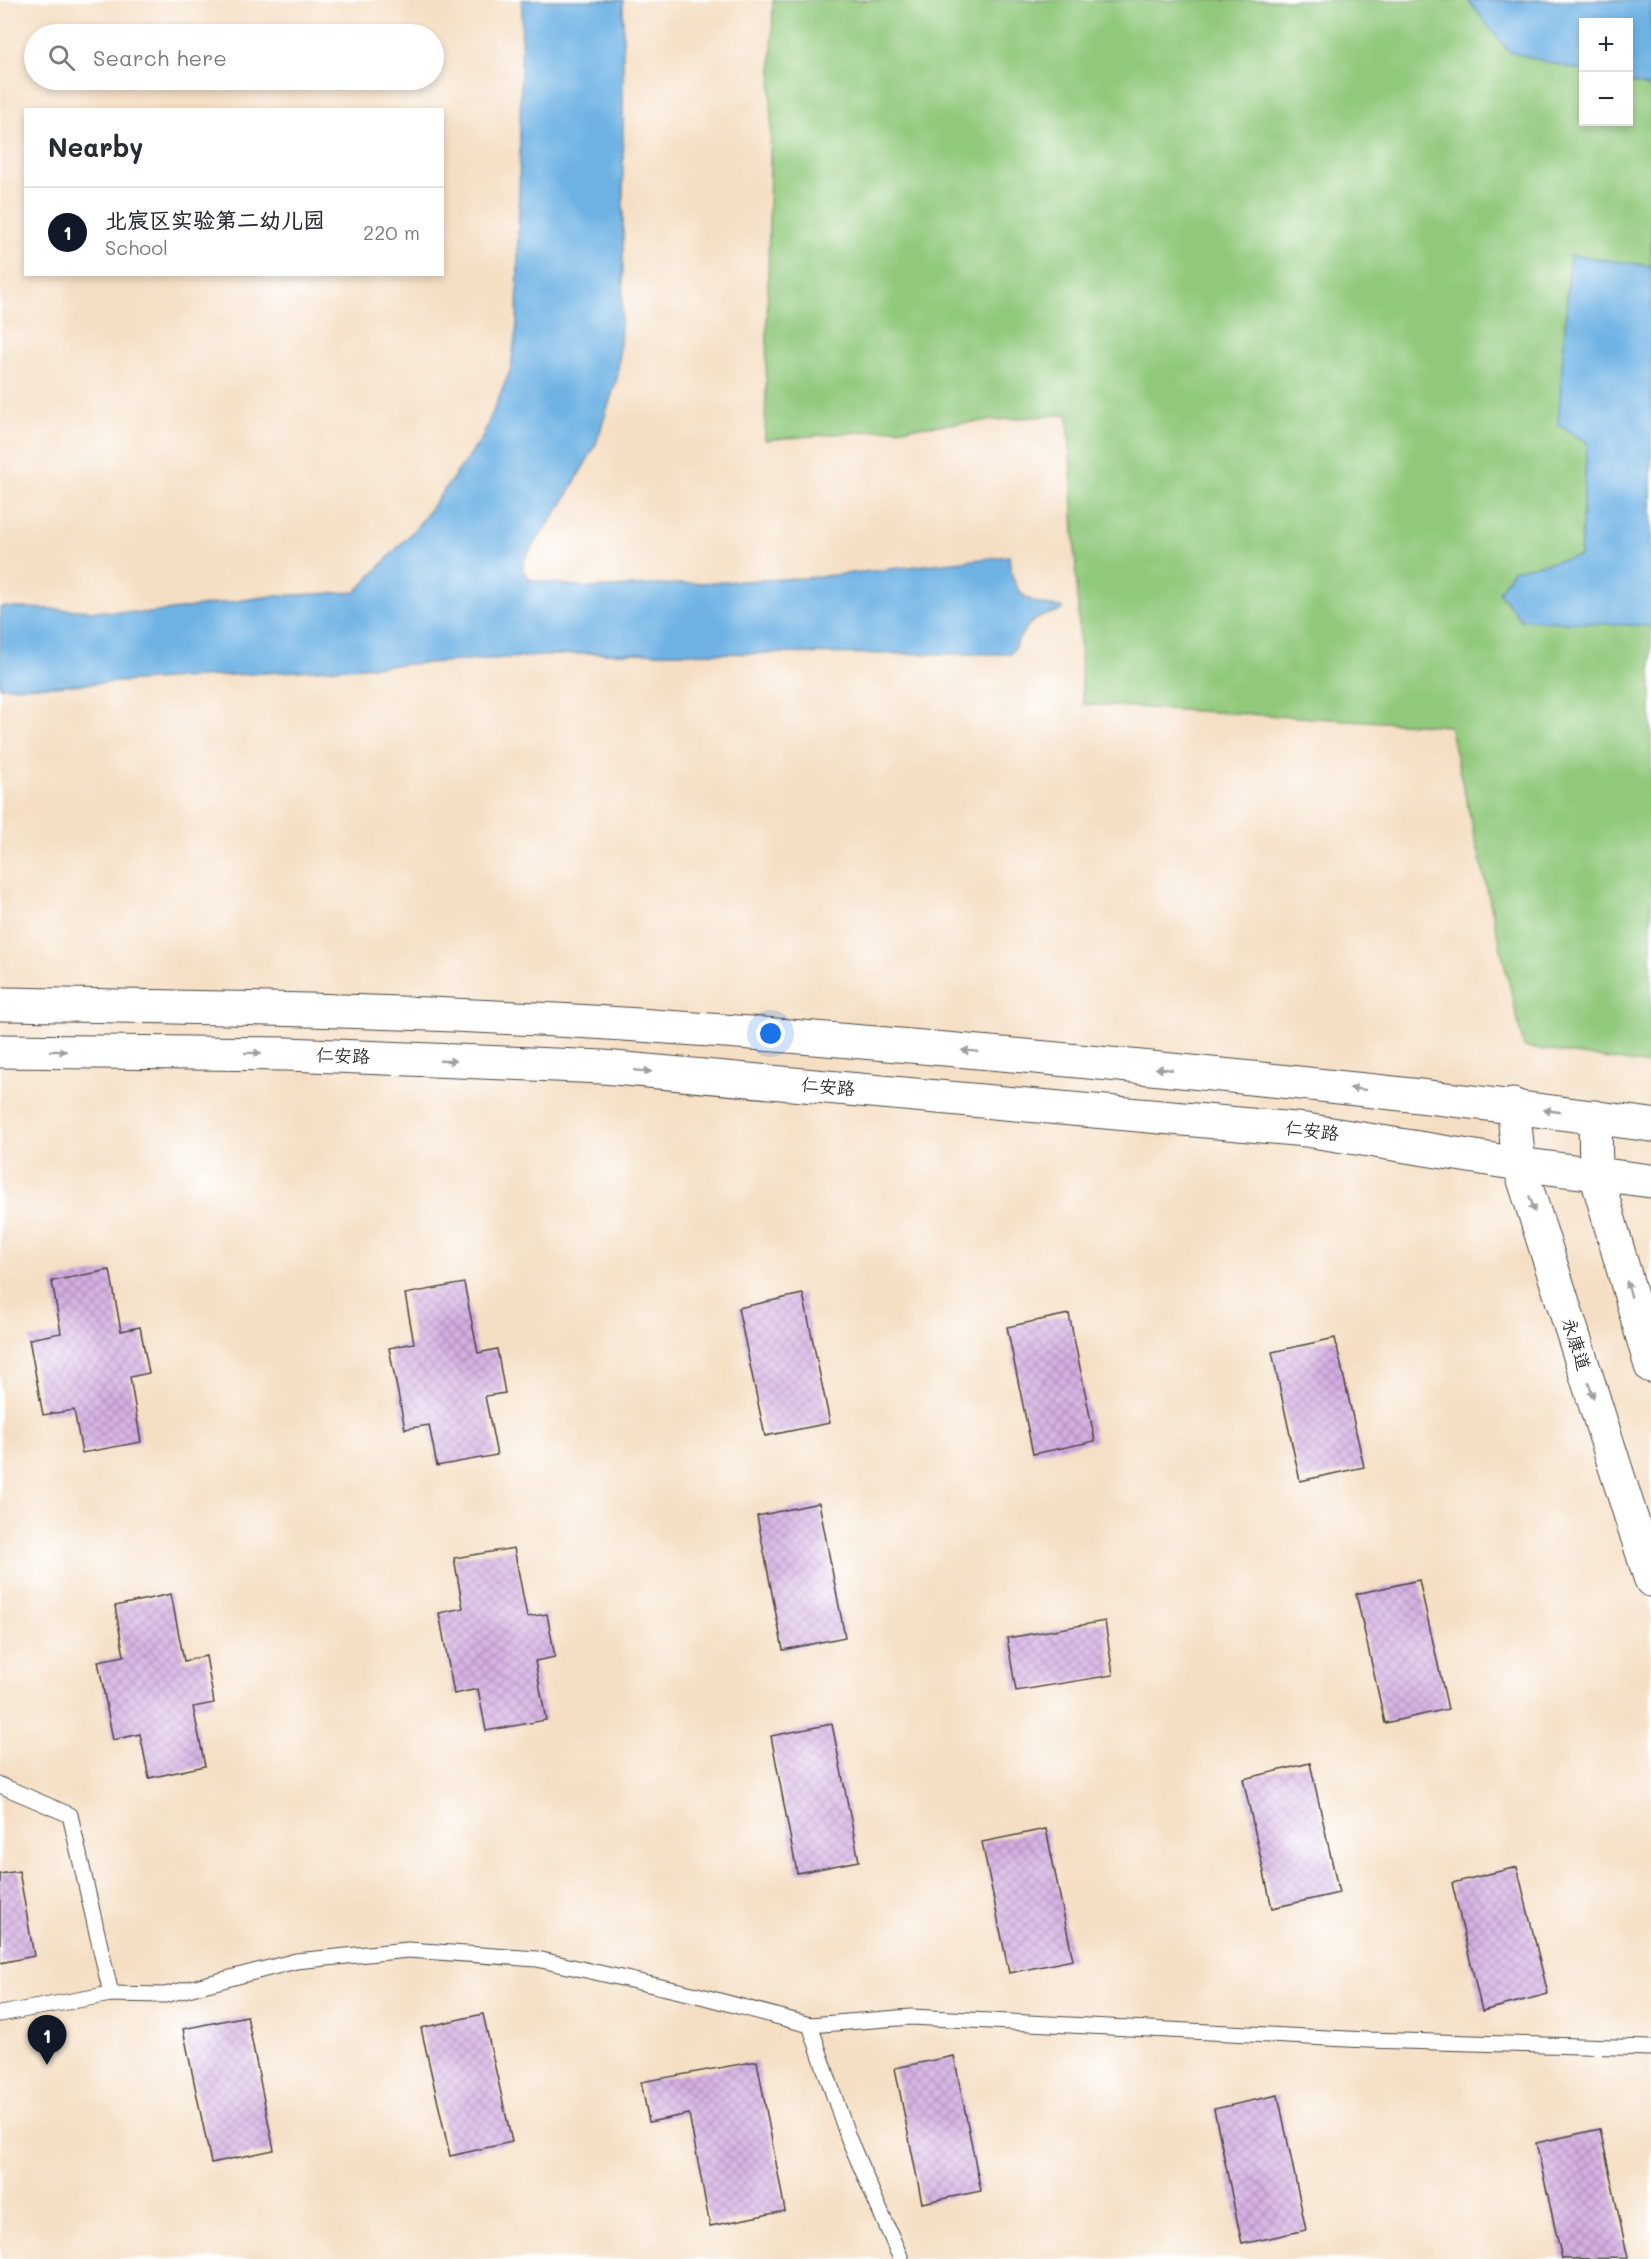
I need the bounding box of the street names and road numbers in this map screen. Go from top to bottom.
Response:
street label: 仁安路 [316,1042,370,1068]
street label: 仁安路 [800,1072,856,1100]
street label: 仁安路 [1284,1115,1340,1145]
street label: 永康道 [1557,1314,1597,1373]

